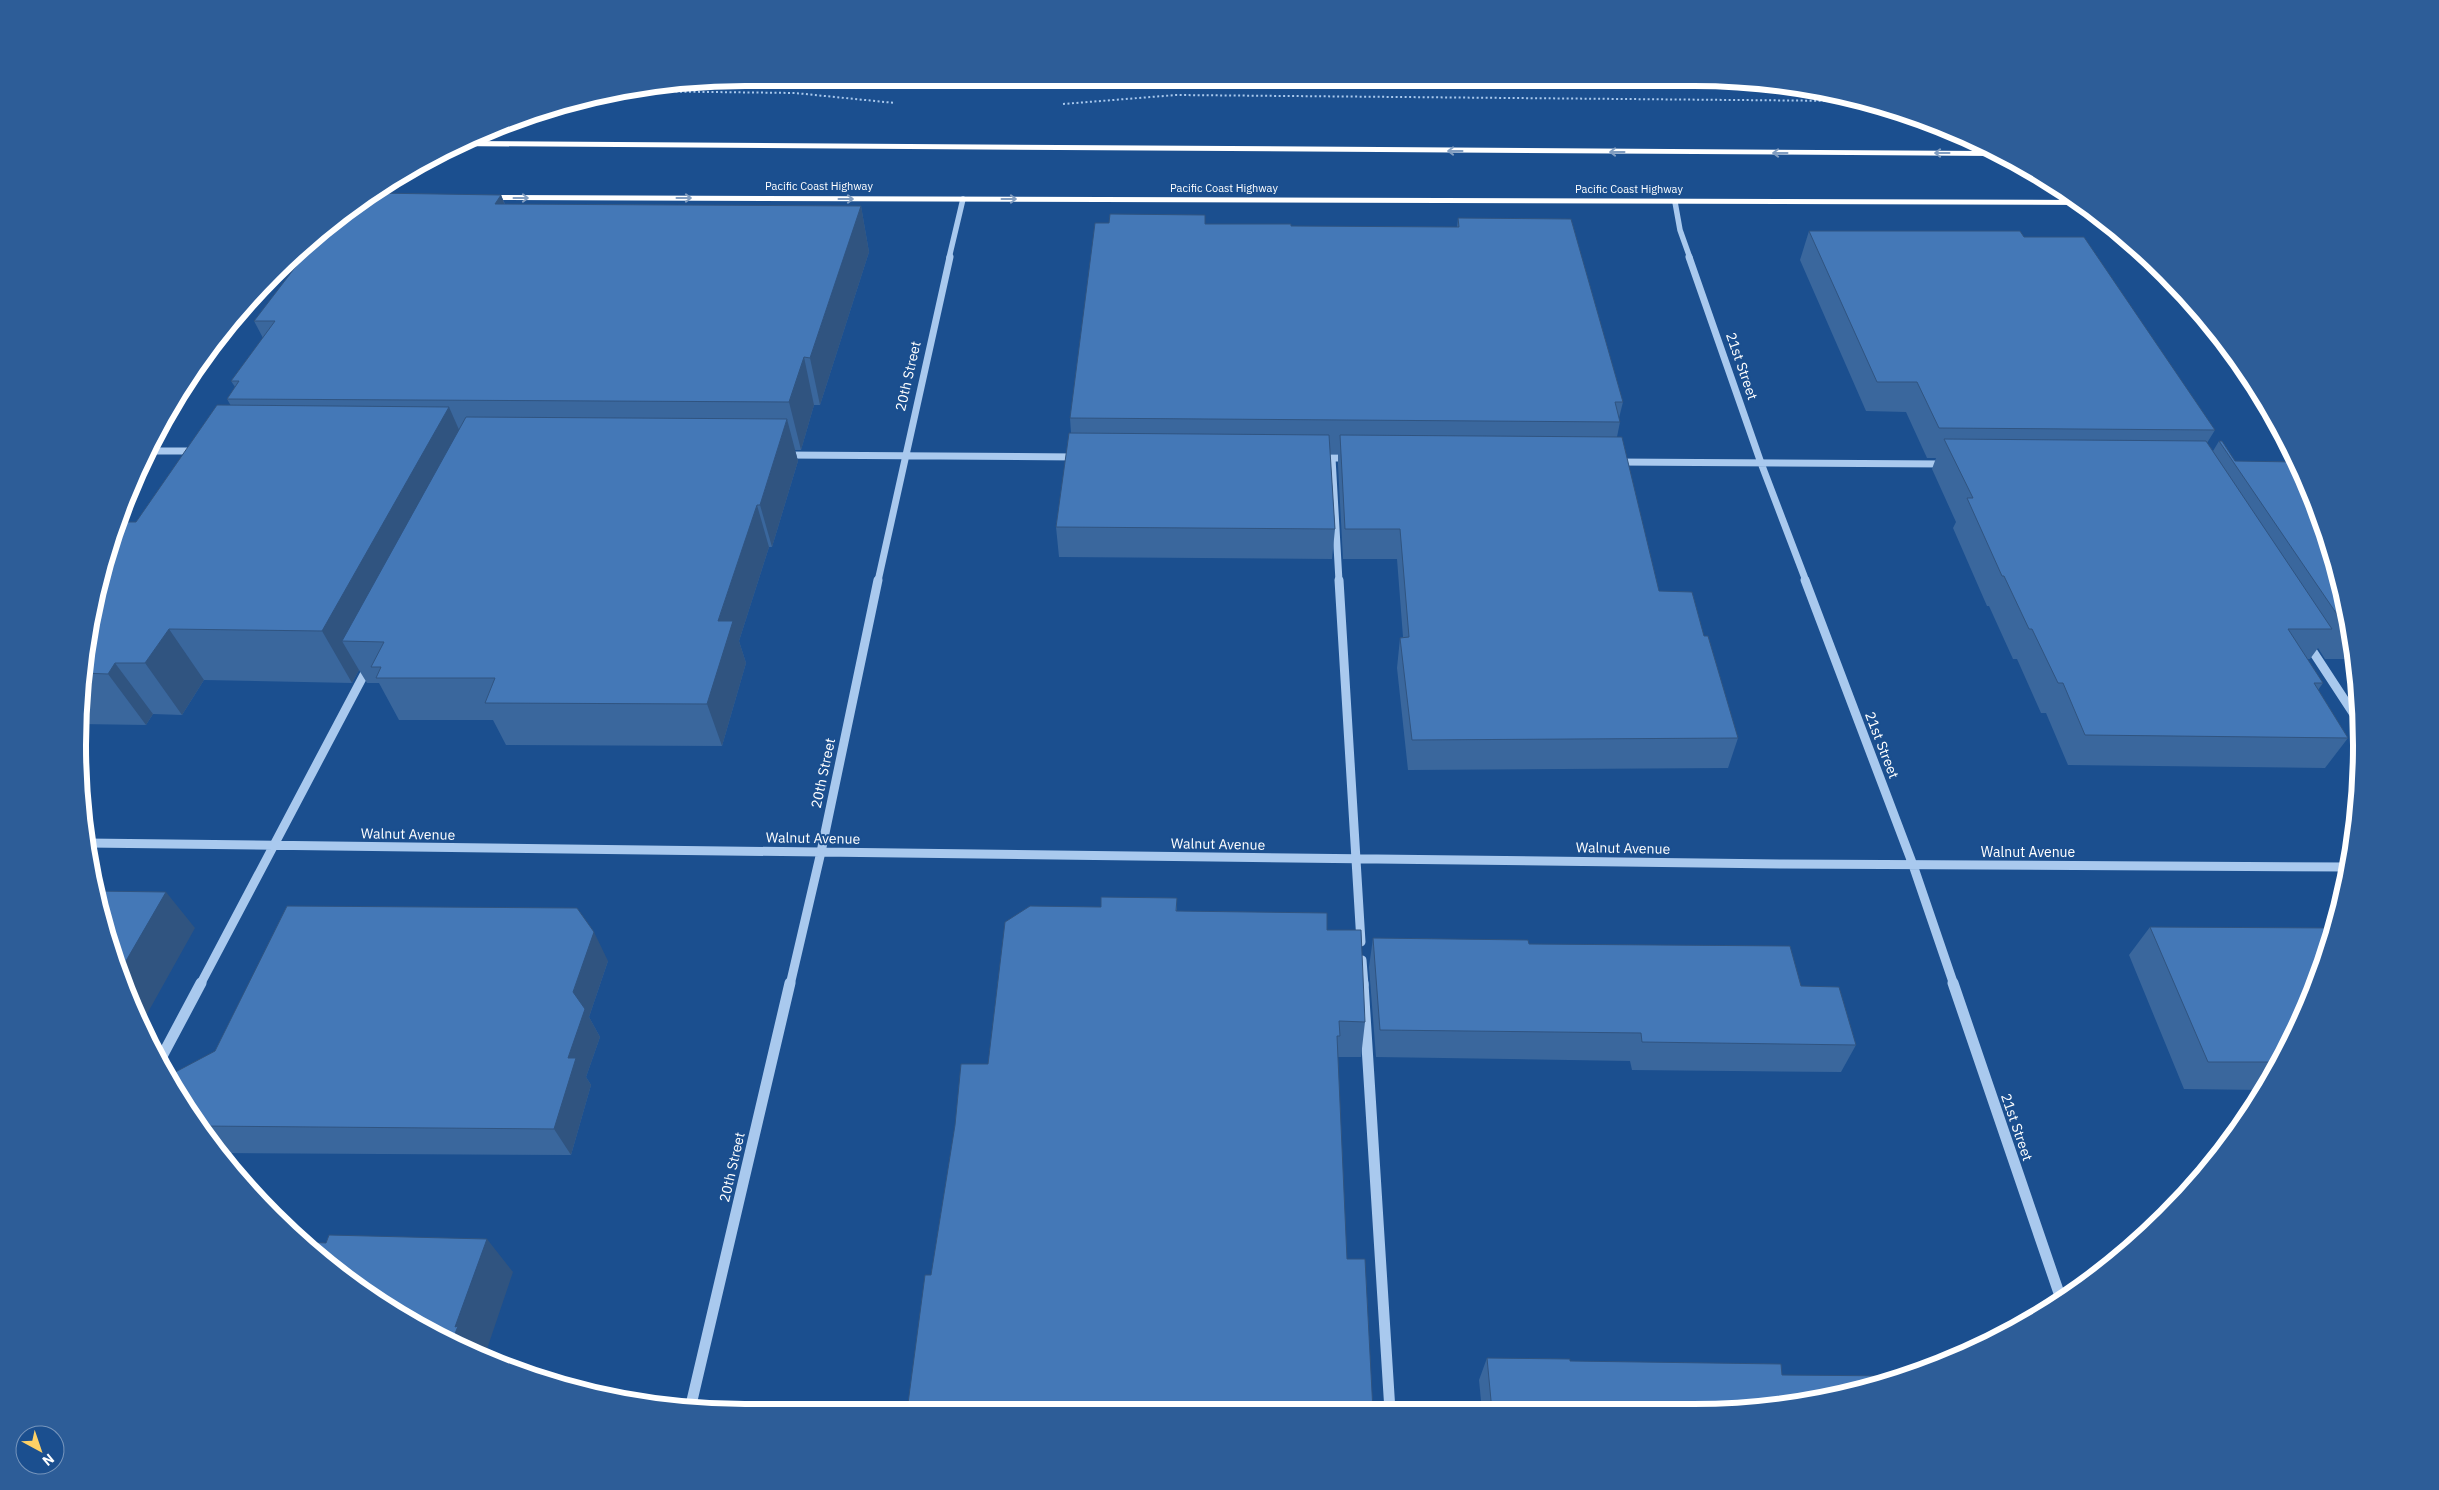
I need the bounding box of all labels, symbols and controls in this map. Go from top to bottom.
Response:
one-way arrow [1447,146,1463,156]
one-way arrow [1609,147,1626,157]
one-way arrow [1772,148,1788,158]
one-way arrow [1934,149,1950,158]
street label: Pacific Coast Highway [765,179,873,193]
street label: Pacific Coast Highway [1170,181,1278,195]
street label: Pacific Coast Highway [1575,182,1683,196]
one-way arrow [512,193,529,203]
one-way arrow [675,193,691,203]
one-way arrow [838,194,854,204]
one-way arrow [1000,194,1016,204]
street label: 21st Street [1722,330,1762,402]
street label: 20th Street [891,339,925,413]
street label: 21st Street [1861,709,1903,781]
street label: 20th Street [807,736,839,810]
street label: Walnut Avenue [361,824,456,844]
street label: Walnut Avenue [766,828,861,848]
street label: Walnut Avenue [1171,834,1266,854]
street label: Walnut Avenue [1576,838,1671,858]
street label: Walnut Avenue [1981,843,2076,861]
street label: 21st Street [1997,1091,2037,1163]
street label: 20th Street [715,1130,749,1204]
north arrow [15,1425,65,1475]
text: N [39,1450,58,1470]

